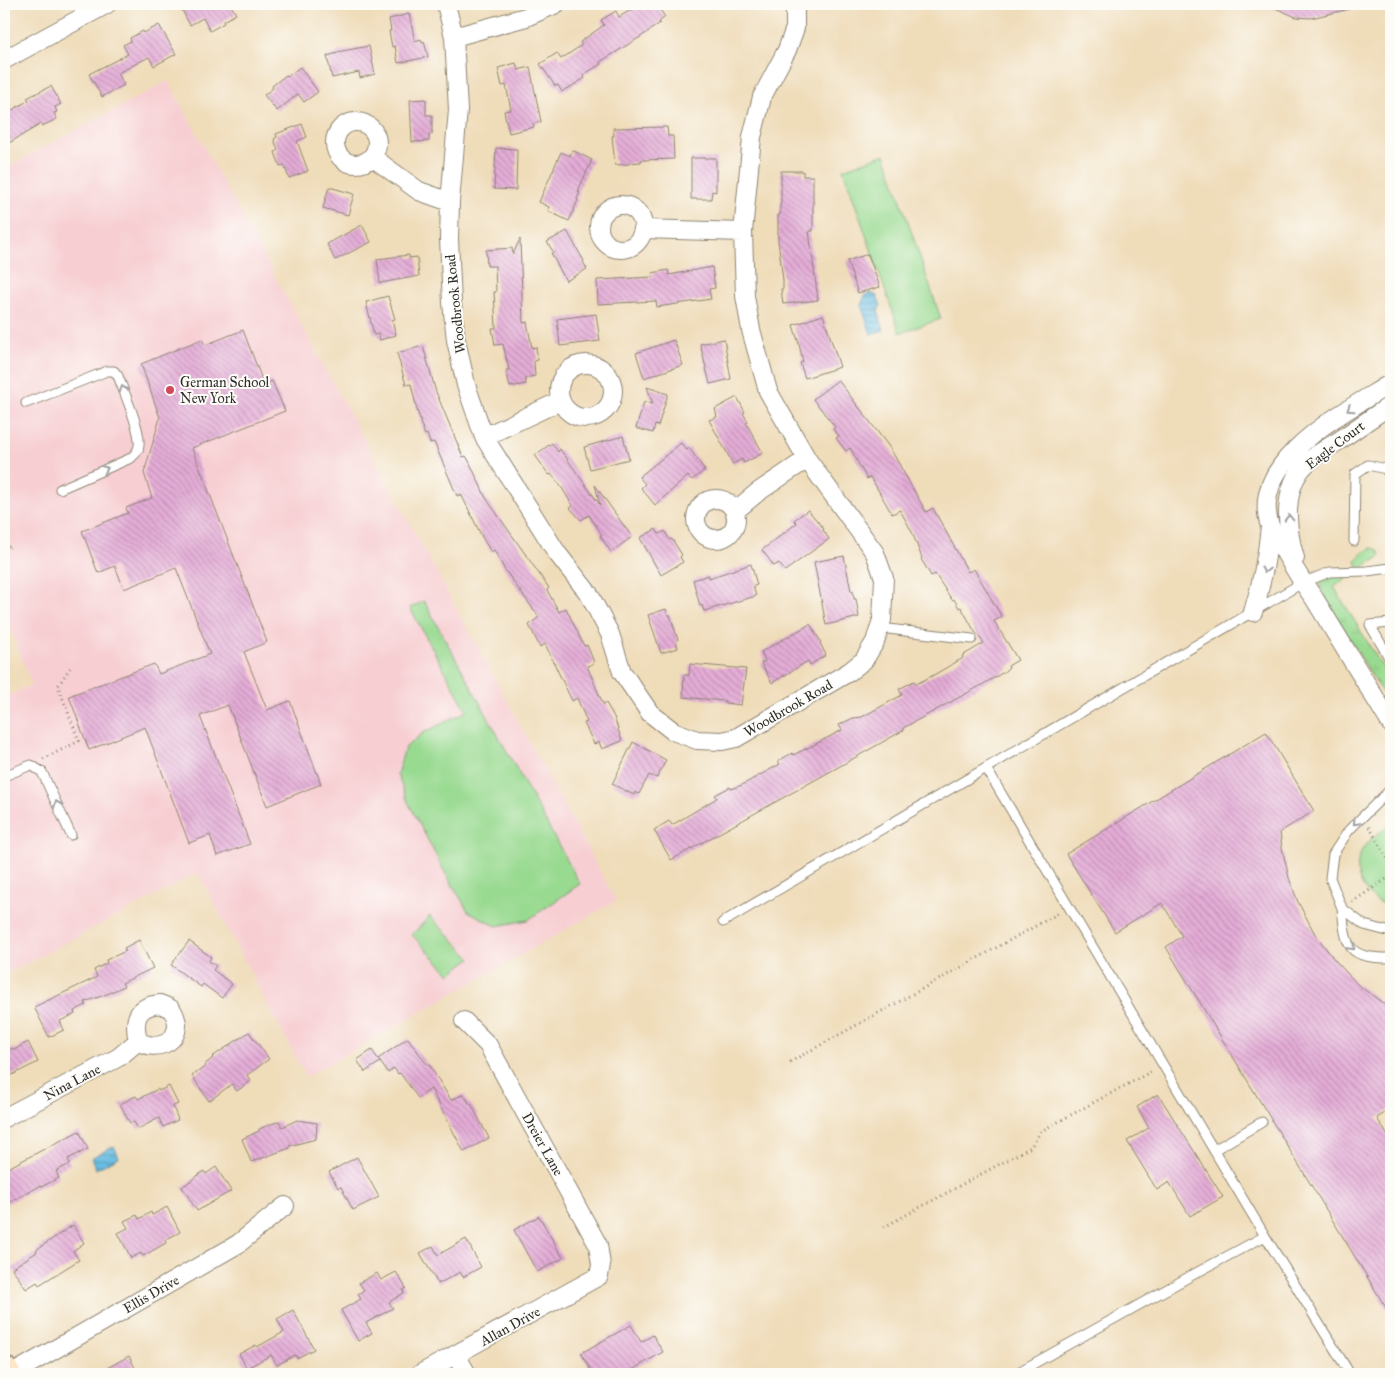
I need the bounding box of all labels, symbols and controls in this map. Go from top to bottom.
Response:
street label: Woodbrook Road [442,254,469,354]
place label: German School New York [180,374,270,407]
marker: German School New York [164,384,176,396]
one-way arrow [119,385,129,394]
one-way arrow [1346,403,1356,412]
street label: Eagle Court [1302,418,1368,473]
one-way arrow [100,465,109,476]
one-way arrow [1283,514,1294,522]
one-way arrow [1260,566,1271,575]
street label: Woodbrook Road [741,676,836,741]
one-way arrow [52,800,63,809]
one-way arrow [1353,817,1362,826]
one-way arrow [1346,941,1355,950]
street label: Nina Lane [41,1060,104,1104]
street label: Dreier Lane [518,1110,567,1179]
street label: Ellis Drive [120,1272,182,1317]
street label: Allan Drive [476,1303,543,1350]

